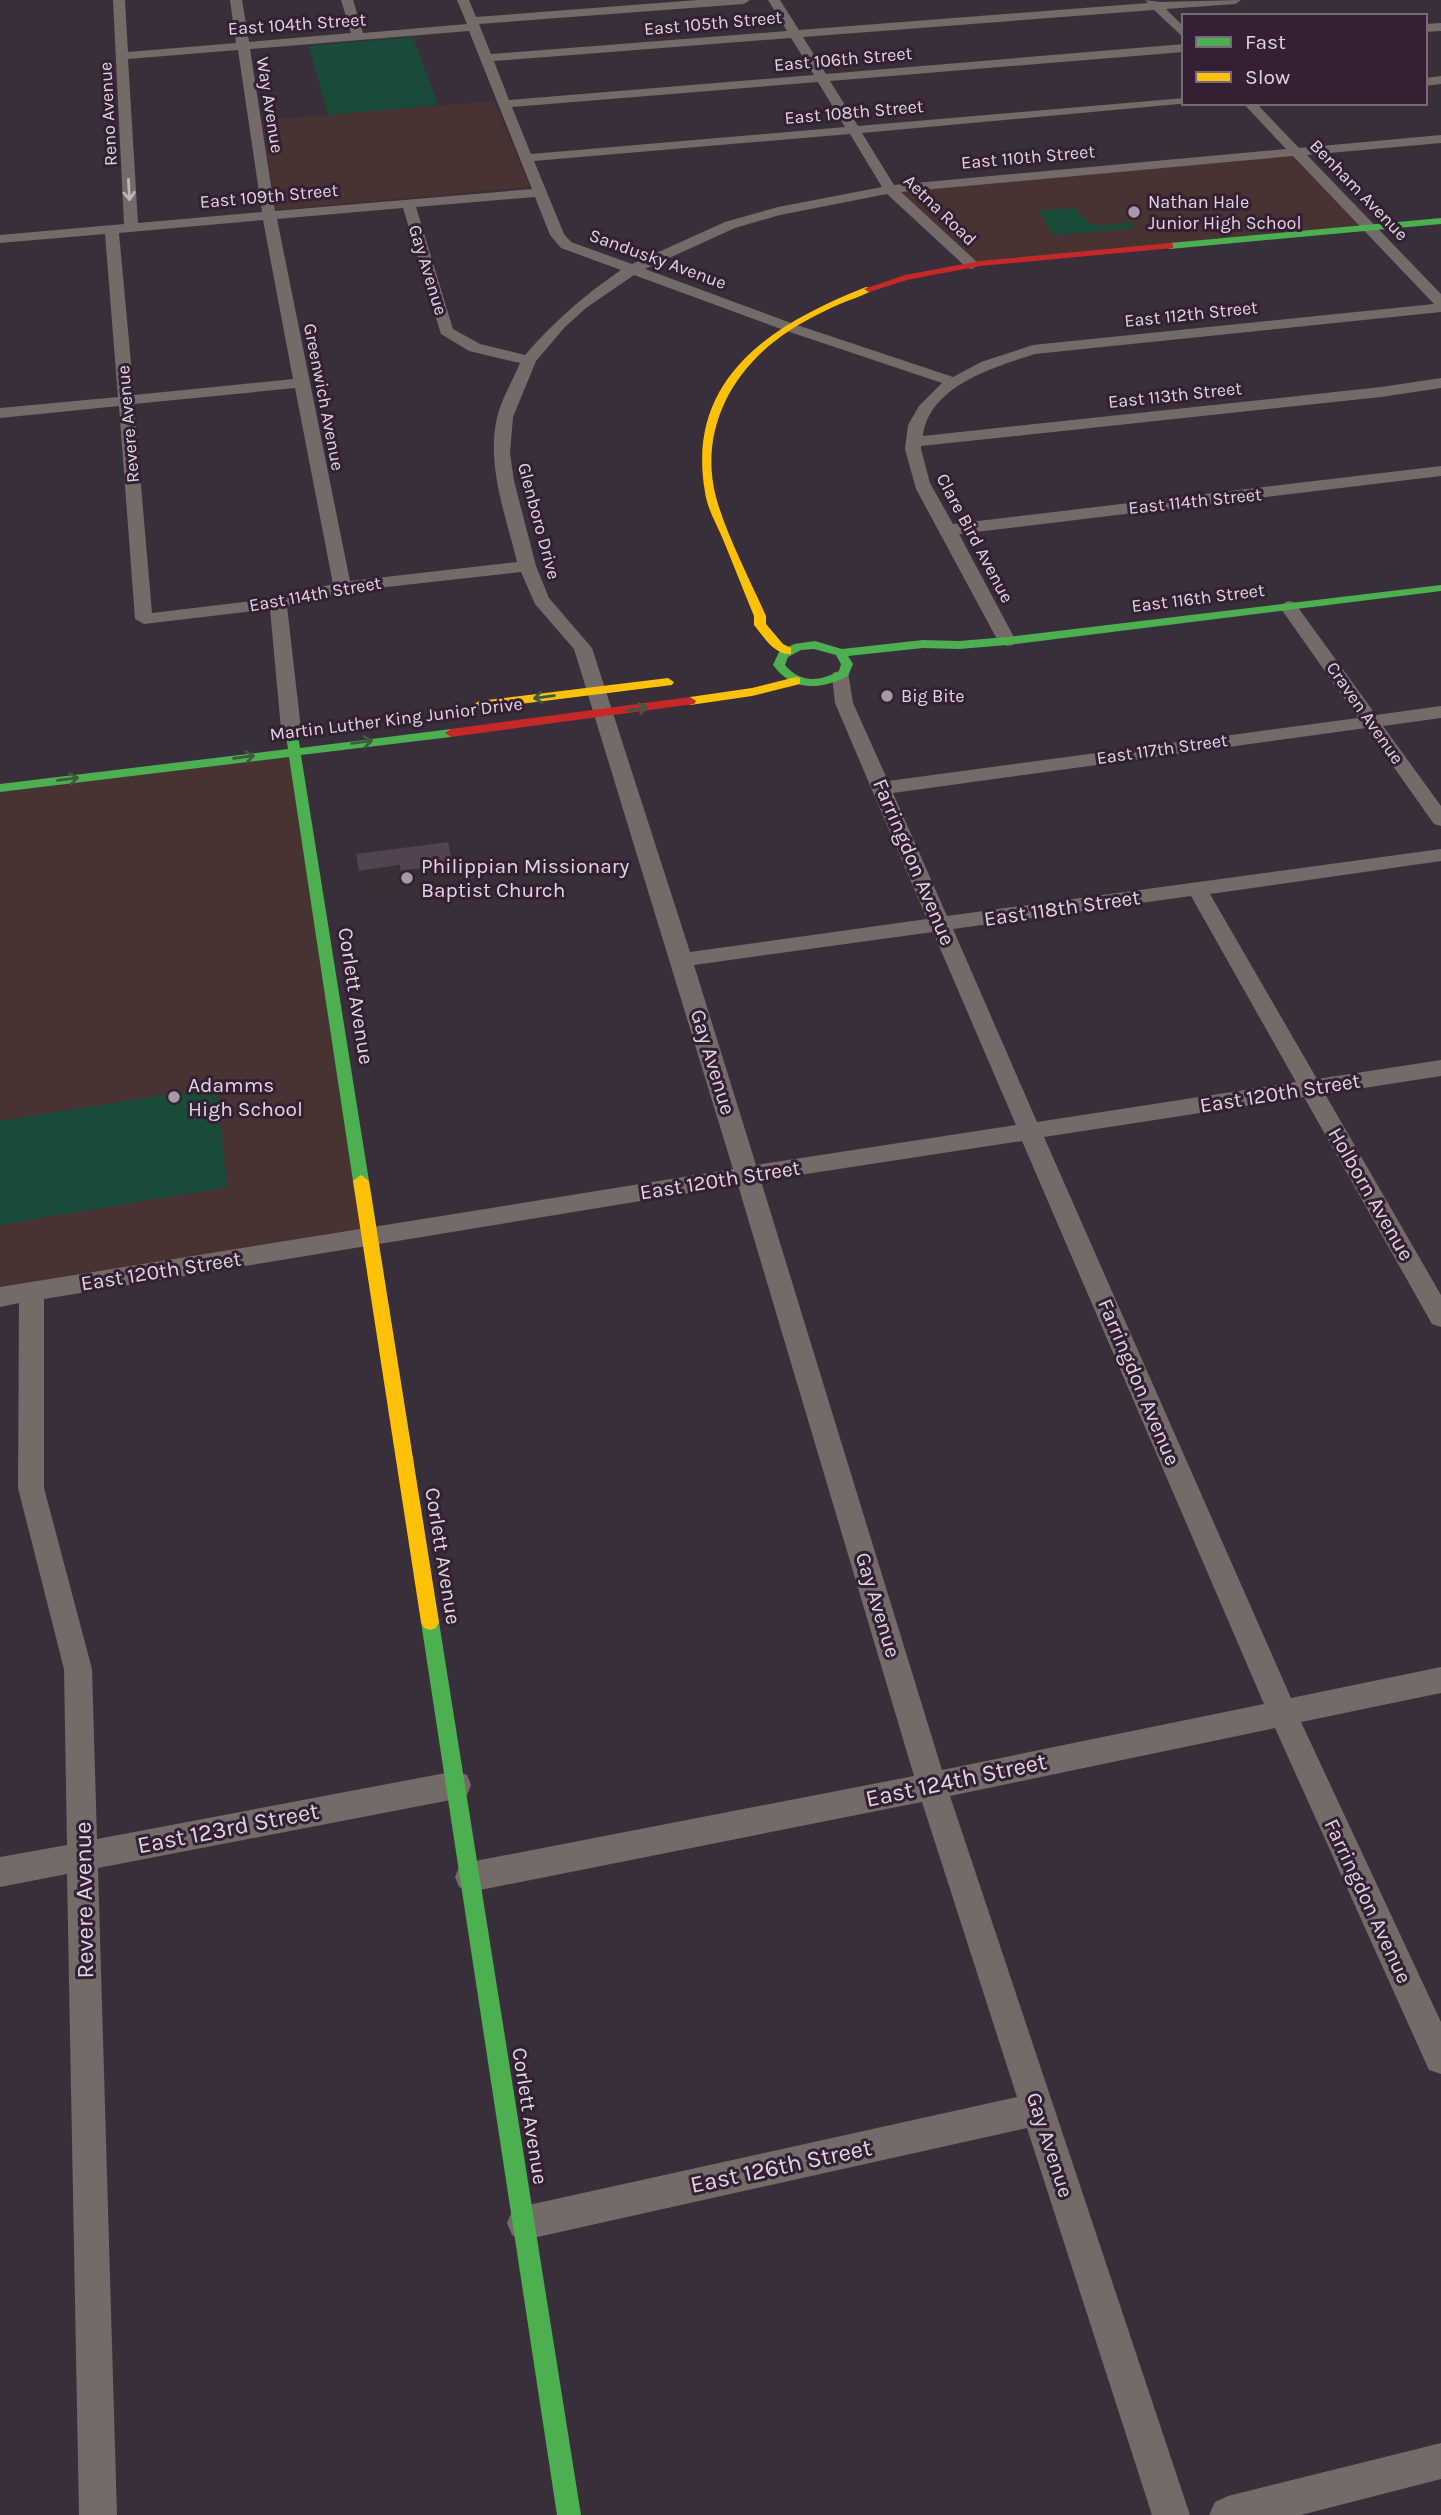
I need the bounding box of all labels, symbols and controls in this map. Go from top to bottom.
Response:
street label: East 105th Street [643,6,783,40]
street label: East 104th Street [227,8,367,40]
legend [1182,14,1427,105]
text: Fast [1245,30,1286,54]
street label: East 106th Street [773,42,913,76]
street label: Way Avenue [252,55,288,155]
street label: Reno Avenue [94,61,122,167]
text: Slow [1245,65,1290,89]
street label: East 108th Street [784,95,925,129]
street label: Benham Avenue [1305,135,1413,245]
street label: East 110th Street [960,140,1096,174]
street label: Aetna Road [899,170,981,250]
one-way arrow [123,179,136,201]
street label: East 109th Street [199,179,339,213]
place label: Nathan Hale Junior High School [1148,191,1301,234]
marker: Nathan Hale Junior High School [1126,204,1142,220]
street label: Gay Avenue [404,222,452,318]
street label: Sandusky Avenue [586,224,730,294]
street label: East 112th Street [1123,296,1259,332]
street label: Greenwich Avenue [299,322,349,472]
street label: Revere Avenue [112,364,144,484]
street label: East 113th Street [1107,377,1243,413]
street label: Glenboro Drive [513,460,565,582]
street label: Clare Bird Avenue [932,470,1018,606]
street label: East 114th Street [1127,483,1263,519]
street label: East 114th Street [247,572,383,616]
street label: East 116th Street [1130,579,1266,617]
street label: Craven Avenue [1322,657,1408,769]
place label: Big Bite [901,685,965,707]
marker: Big Bite [879,688,895,704]
one-way arrow [533,691,556,704]
street label: Martin Luther King Junior Drive [268,693,524,745]
one-way arrow [625,702,648,715]
street label: East 117th Street [1095,729,1229,769]
one-way arrow [351,735,373,748]
one-way arrow [232,750,255,763]
one-way arrow [56,773,79,786]
street label: Farringdon Avenue [868,775,960,949]
place label: Philippian Missionary Baptist Church [421,854,629,902]
marker: Philippian Missionary Baptist Church [399,870,415,886]
street label: East 118th Street [982,885,1142,931]
street label: Corlett Avenue [333,926,379,1066]
street label: Gay Avenue [686,1006,740,1118]
street label: East 120th Street [1198,1068,1362,1118]
place label: Adamms High School [188,1073,303,1121]
marker: Adamms High School [166,1089,182,1105]
street label: Holborn Avenue [1323,1123,1419,1265]
street label: East 120th Street [638,1155,802,1205]
street label: East 120th Street [79,1246,243,1296]
street label: Farringdon Avenue [1093,1295,1185,1469]
street label: Corlett Avenue [420,1486,466,1626]
street label: Gay Avenue [851,1549,905,1661]
street label: East 124th Street [863,1747,1049,1813]
street label: East 123rd Street [135,1797,321,1859]
street label: Farringdon Avenue [1319,1815,1417,1987]
street label: Revere Avenue [69,1821,99,1979]
street label: Corlett Avenue [507,2046,553,2186]
street label: Gay Avenue [1022,2089,1078,2201]
street label: East 126th Street [688,2133,874,2199]

